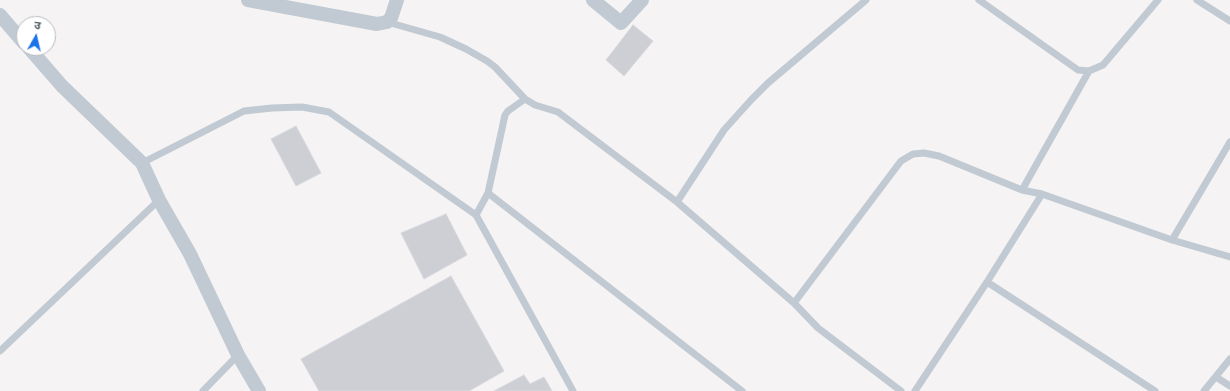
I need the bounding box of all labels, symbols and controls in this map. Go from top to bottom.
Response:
north arrow [16,16,56,56]
text: उ [33,18,42,32]

